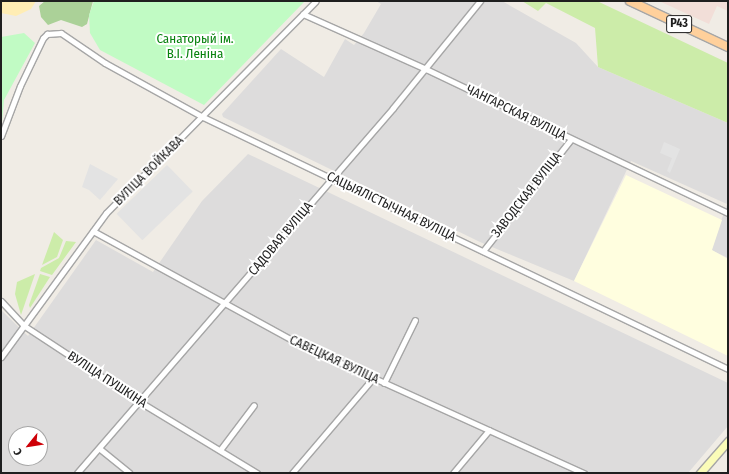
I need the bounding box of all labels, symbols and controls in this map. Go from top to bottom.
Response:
road number: Р43 [666,14,692,34]
park label: Санаторый ім. В.І. Леніна [156,32,234,63]
street label: ЧАНГАРСКАЯ ВУЛІЦА [463,82,569,144]
street label: ВУЛІЦА ВОЙКАВА [111,133,187,209]
street label: ЗАВОДСКАЯ ВУЛІЦА [489,149,565,241]
street label: САЦЫЯЛІСТЫЧНАЯ ВУЛІЦА [324,169,458,245]
street label: САДОВАЯ ВУЛІЦА [246,199,316,279]
street label: САВЕЦКАЯ ВУЛІЦА [287,332,381,388]
street label: ВУЛІЦА ПУШКІНА [64,349,150,411]
north arrow [8,426,48,466]
text: С [11,446,25,458]

